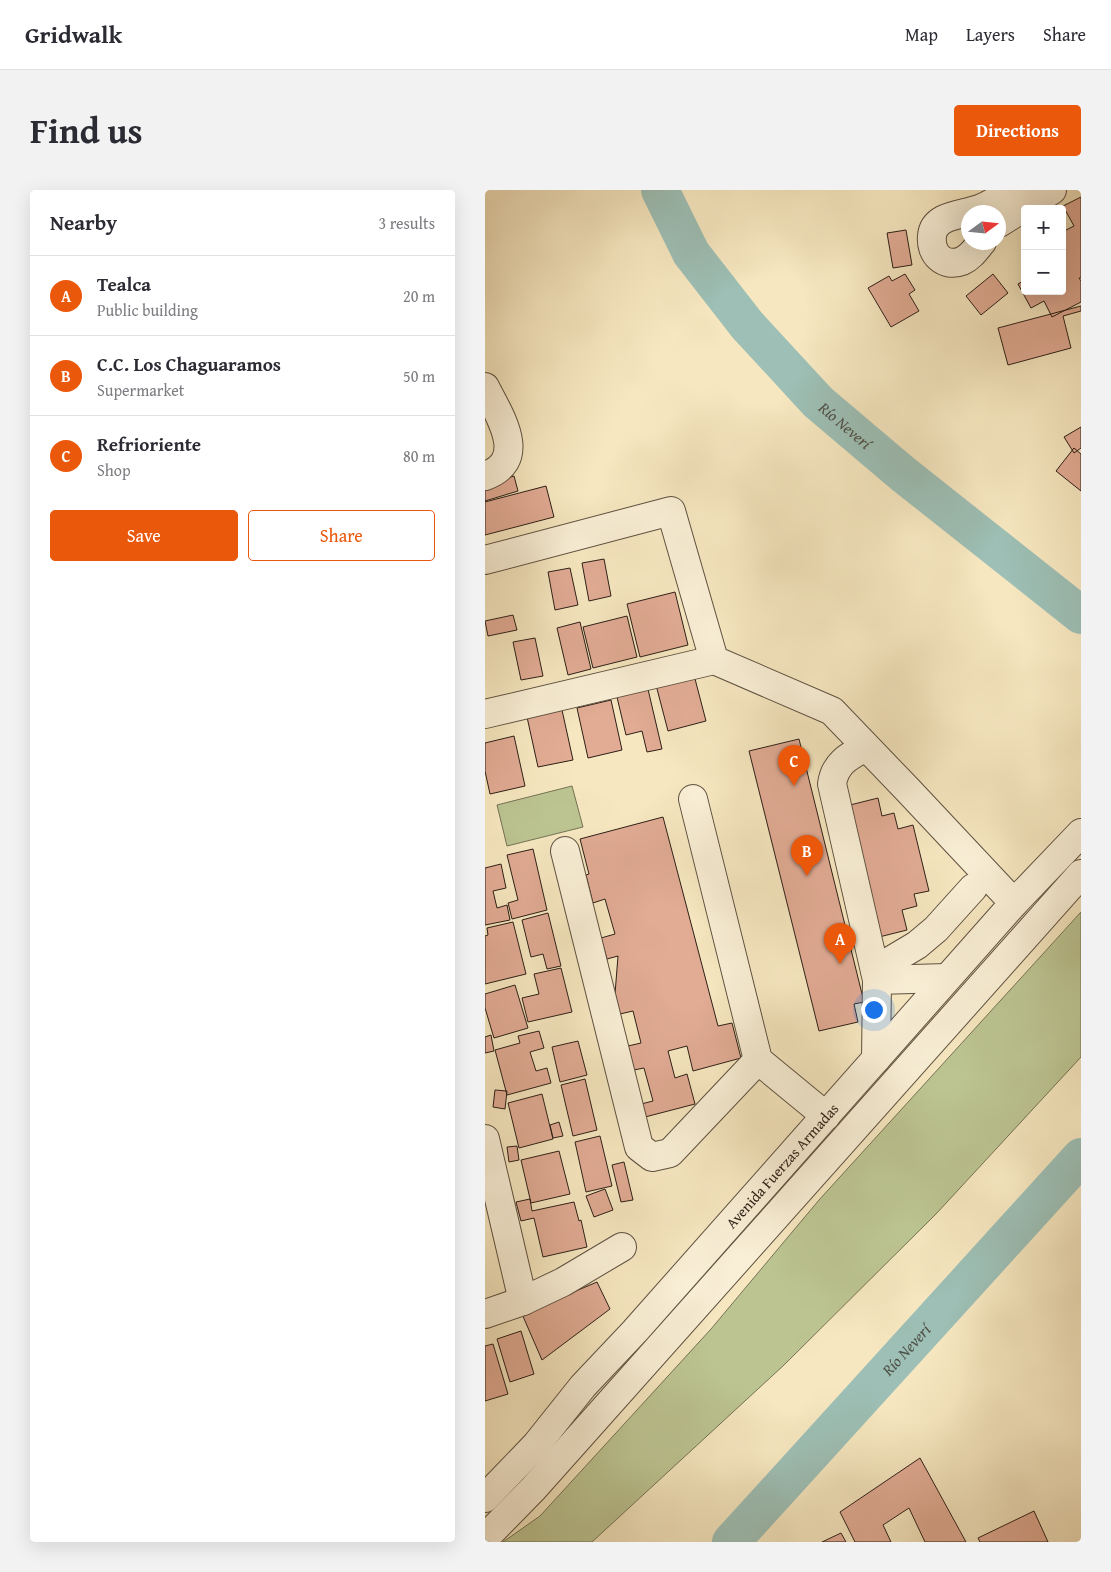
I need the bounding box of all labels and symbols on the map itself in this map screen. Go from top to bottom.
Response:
north arrow [961,205,1006,250]
water label: Río Neverí [813,395,878,456]
pin: C [778,745,810,786]
pin: B [791,835,823,876]
pin: A [824,923,856,964]
your location [861,997,887,1023]
street label: Avenida Fuerzas Armadas [721,1098,843,1233]
water label: Río Neverí [875,1317,937,1382]

